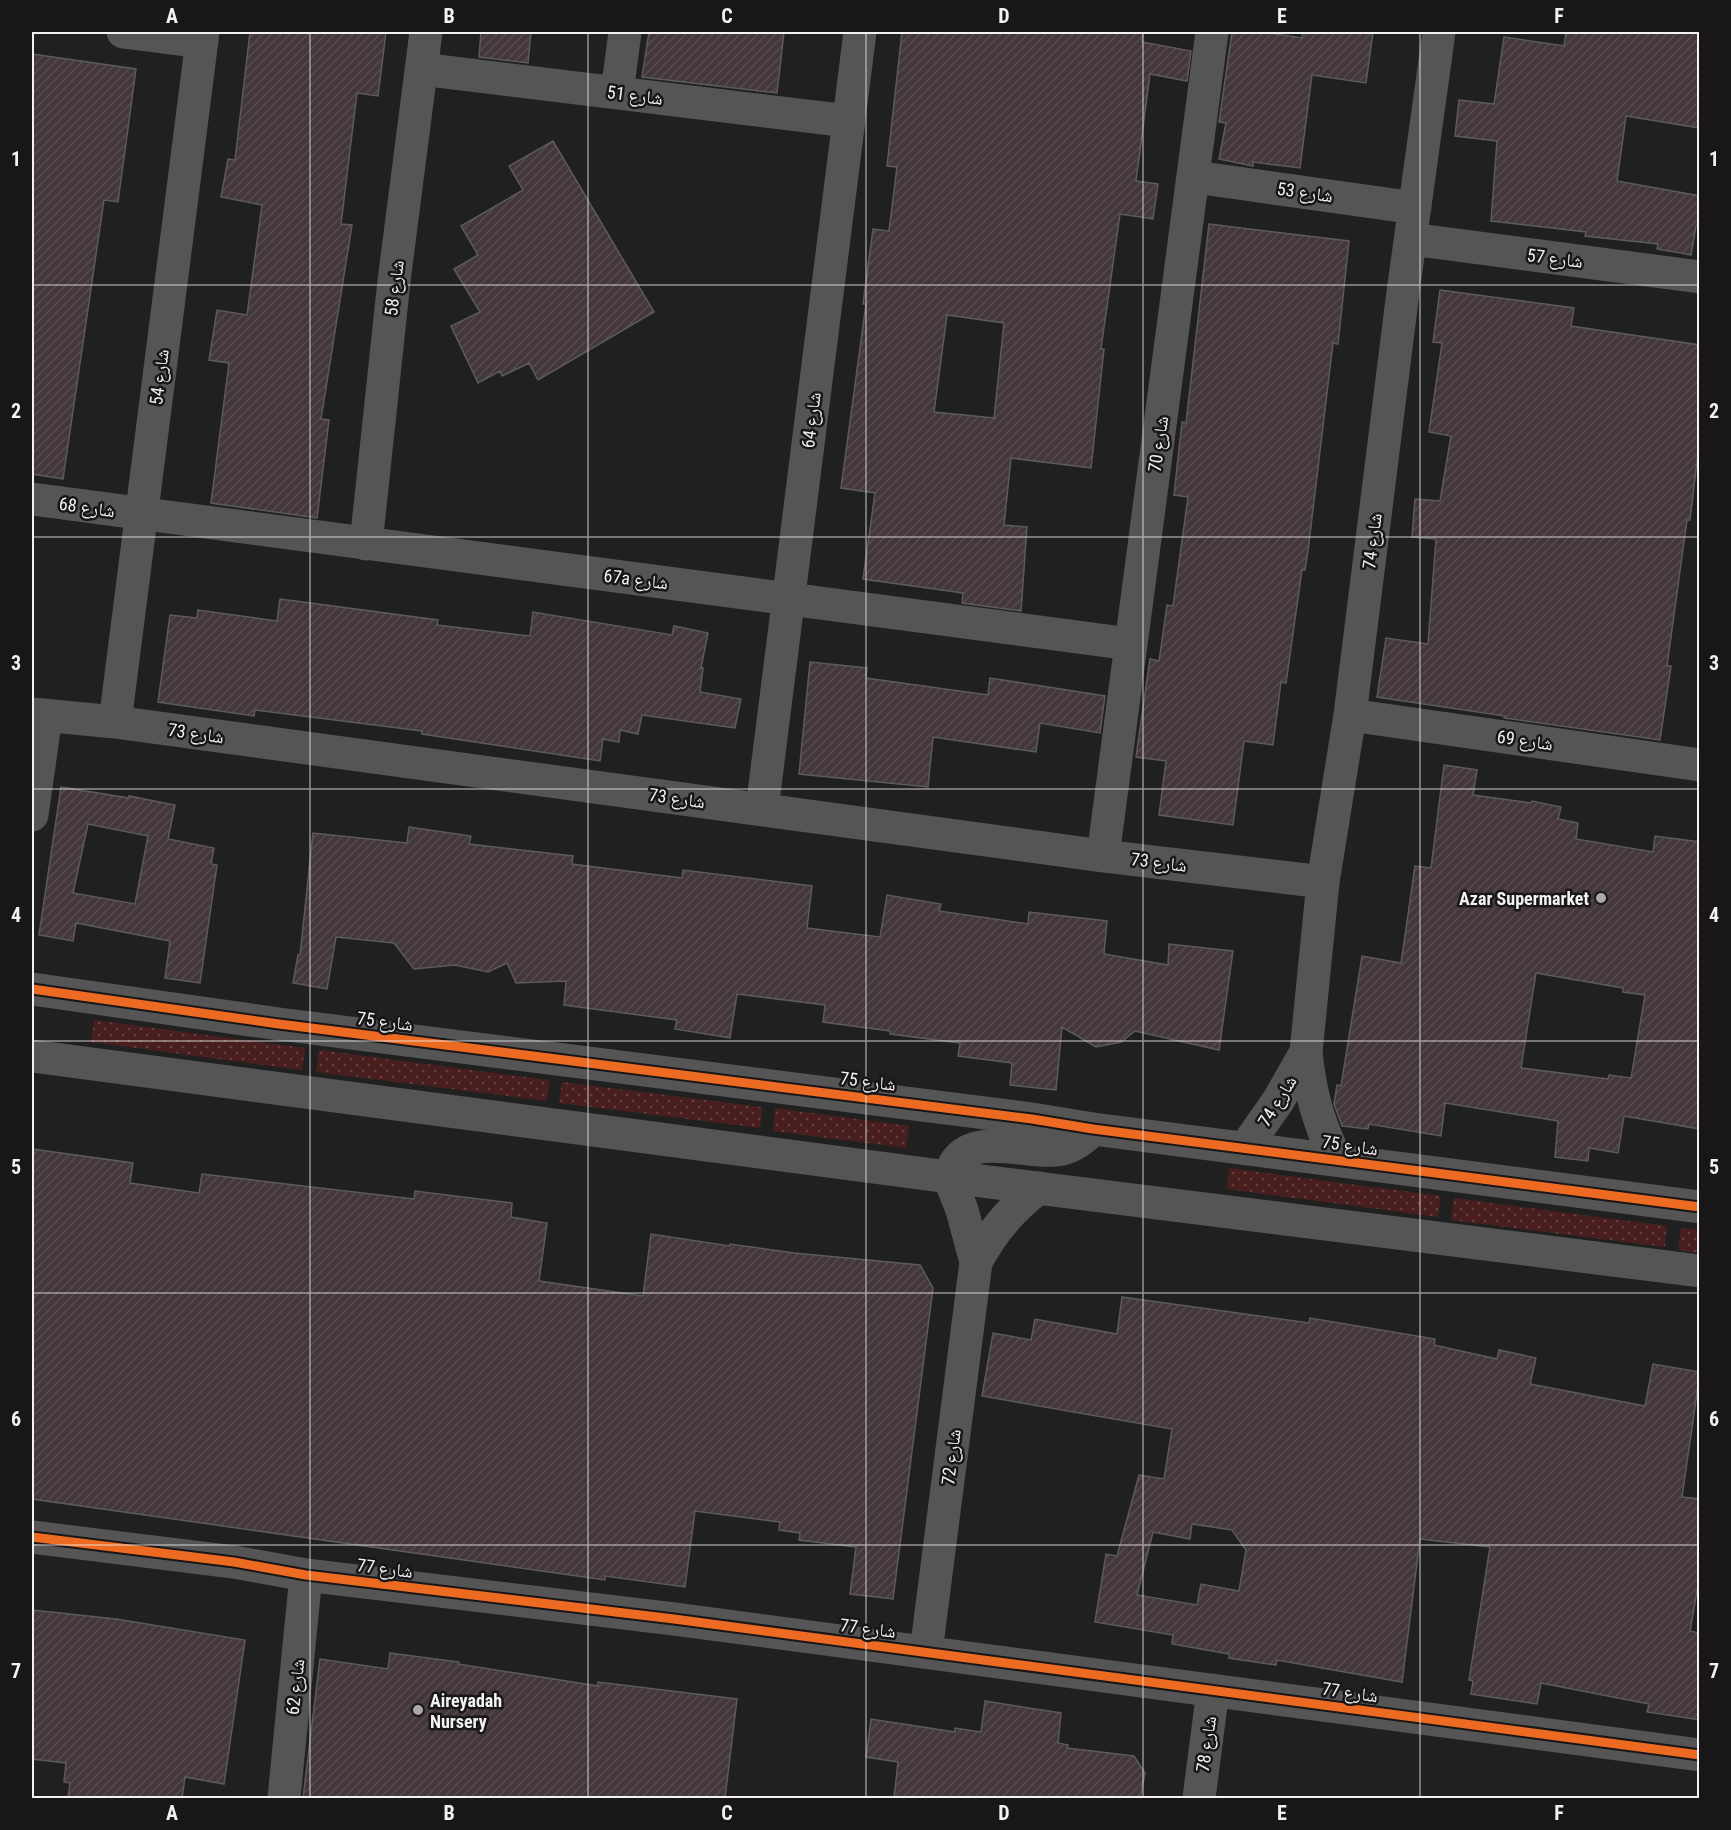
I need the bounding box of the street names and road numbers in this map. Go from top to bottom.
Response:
street label: شارع 51 [606,81,664,110]
street label: شارع 53 [1276,178,1334,207]
street label: شارع 57 [1526,244,1584,273]
street label: شارع 58 [380,259,409,317]
street label: شارع 54 [145,348,174,406]
street label: شارع 64 [797,391,826,449]
street label: شارع 70 [1144,415,1173,473]
street label: شارع 68 [58,493,116,522]
street label: شارع 74 [1358,512,1387,570]
street label: 67a شارع [602,565,669,594]
street label: شارع 73 [167,719,225,748]
street label: شارع 69 [1496,726,1554,755]
street label: شارع 73 [648,784,706,813]
street label: شارع 73 [1130,848,1188,877]
street label: شارع 75 [356,1007,414,1036]
street label: شارع 75 [839,1067,897,1096]
street label: شارع 74 [1253,1072,1302,1131]
street label: شارع 75 [1321,1131,1379,1160]
street label: شارع 72 [937,1428,966,1486]
street label: شارع 77 [356,1554,414,1583]
street label: شارع 77 [839,1614,897,1643]
street label: شارع 62 [282,1658,309,1716]
street label: شارع 77 [1321,1678,1379,1707]
street label: شارع 78 [1192,1715,1221,1773]

